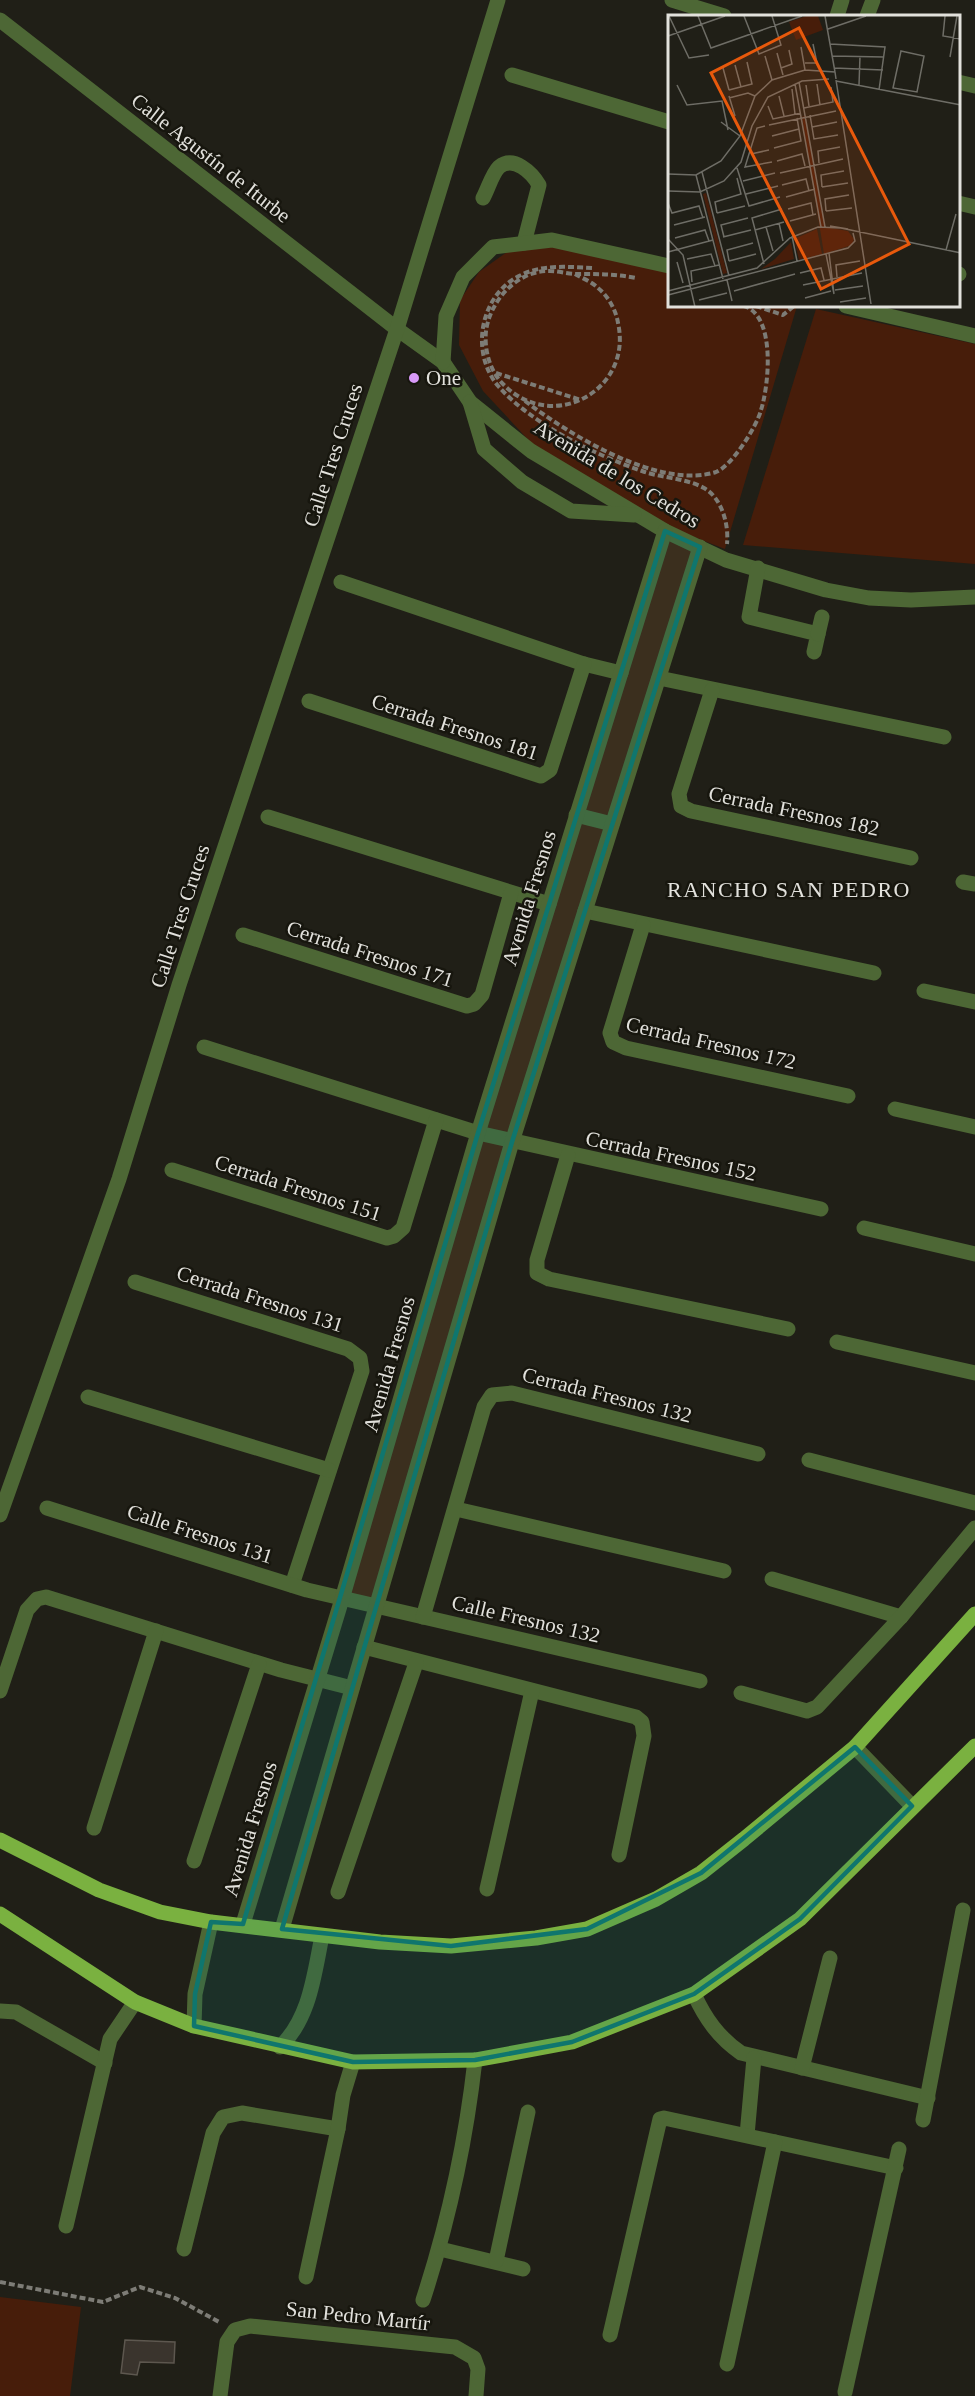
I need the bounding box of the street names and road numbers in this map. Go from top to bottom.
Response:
street label: Calle Agustín de Iturbe [127,88,295,228]
street label: Calle Tres Cruces [299,380,367,530]
street label: Avenida de los Cedros [530,415,704,533]
street label: Cerrada Fresnos 181 [369,689,541,765]
street label: Cerrada Fresnos 182 [707,781,881,841]
street label: Avenida Fresnos [497,827,561,969]
street label: Calle Tres Cruces [146,841,214,991]
street label: Cerrada Fresnos 171 [284,916,456,992]
street label: Cerrada Fresnos 172 [624,1012,798,1074]
street label: Cerrada Fresnos 152 [584,1126,758,1186]
street label: Cerrada Fresnos 151 [212,1150,384,1226]
street label: Cerrada Fresnos 131 [174,1261,346,1337]
street label: Avenida Fresnos [358,1293,420,1435]
street label: Cerrada Fresnos 132 [520,1362,694,1428]
street label: Calle Fresnos 131 [124,1499,276,1569]
street label: Calle Fresnos 132 [449,1590,603,1648]
street label: Avenida Fresnos [218,1758,282,1900]
street label: San Pedro Martír [285,2297,431,2335]

